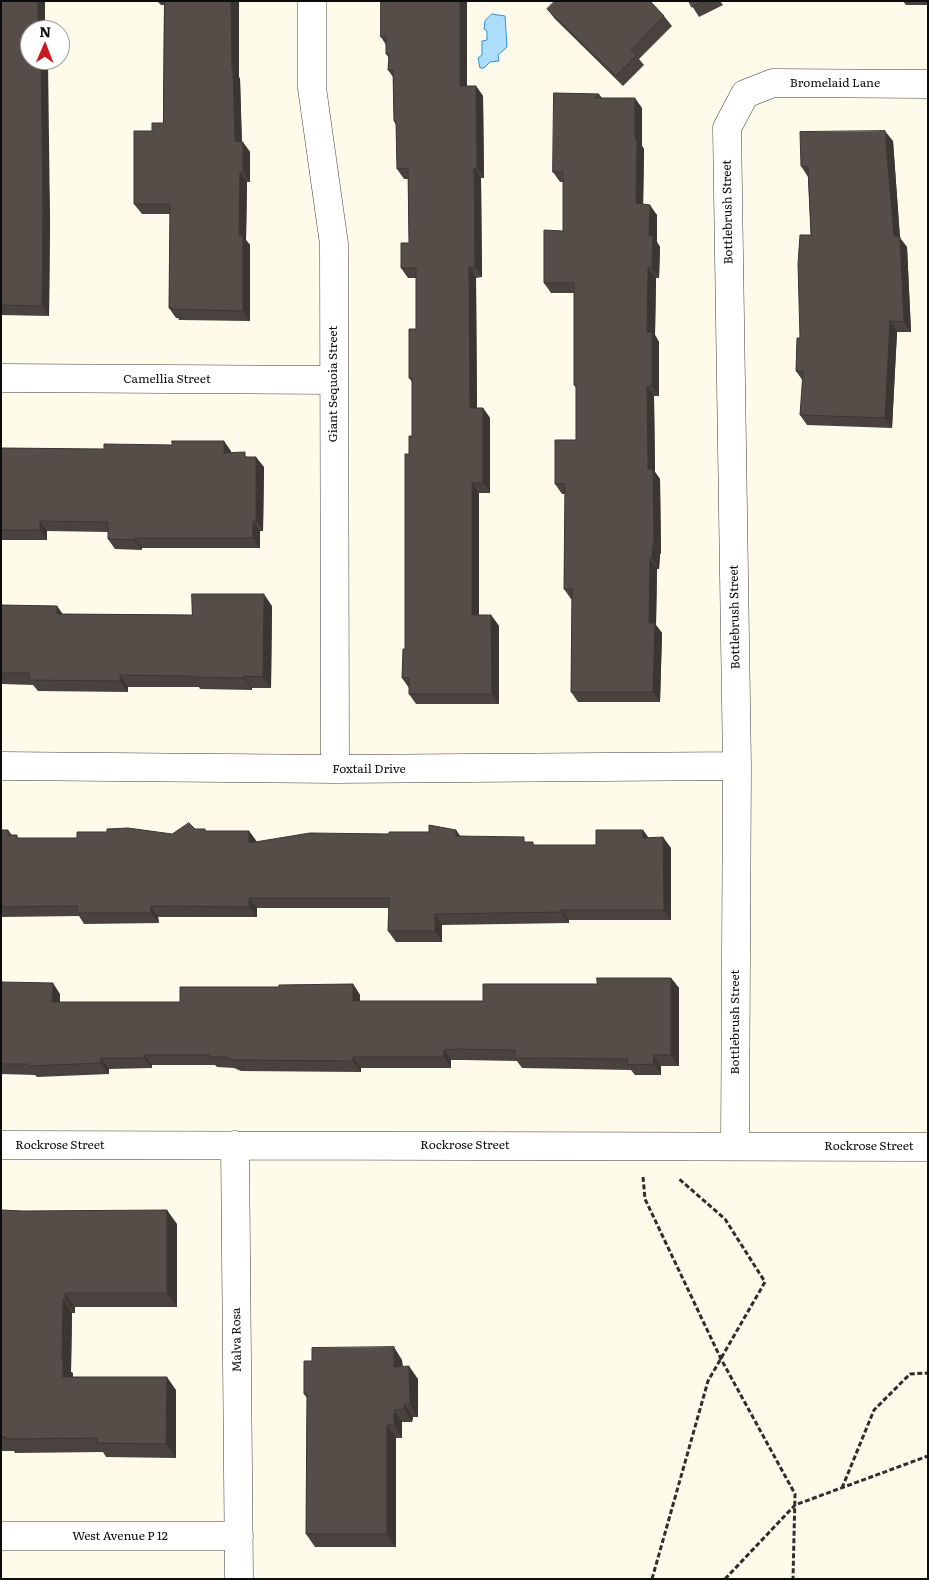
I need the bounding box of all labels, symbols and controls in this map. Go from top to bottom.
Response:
north arrow [20,20,70,70]
text: N [39,21,51,41]
street label: Bromelaid Lane [790,76,880,90]
street label: Bottlebrush Street [720,159,736,265]
street label: Giant Sequoia Street [326,326,340,442]
street label: Camellia Street [123,372,211,386]
street label: Bottlebrush Street [727,564,743,670]
street label: Foxtail Drive [332,762,406,776]
street label: Bottlebrush Street [728,970,742,1074]
street label: Rockrose Street [15,1138,105,1152]
street label: Rockrose Street [420,1138,510,1152]
street label: Rockrose Street [824,1139,914,1153]
street label: Malva Rosa [229,1307,245,1373]
street label: West Avenue P 12 [72,1529,168,1543]

